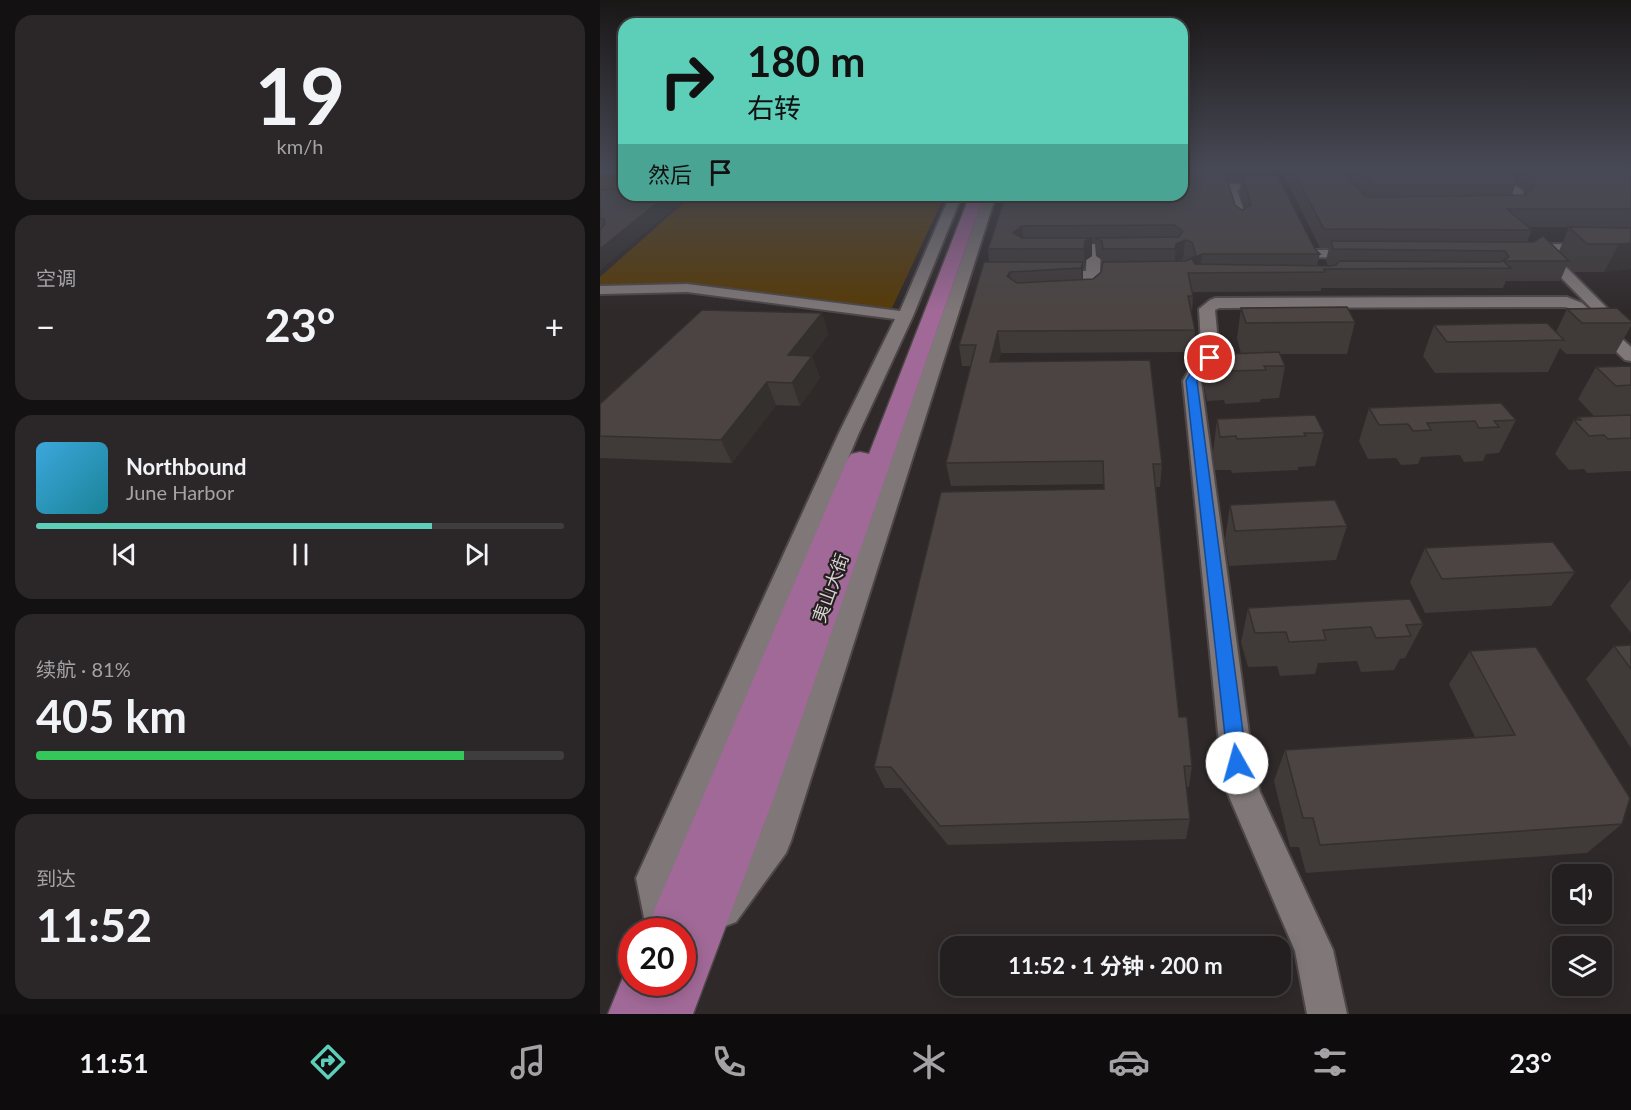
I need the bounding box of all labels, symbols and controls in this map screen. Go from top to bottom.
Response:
text: 180 m [747,36,865,86]
icon: right [648,42,726,120]
text: 19 [255,48,345,142]
text: 右转 [747,91,801,124]
text: km/h [277,134,323,158]
icon: arrive [704,156,737,189]
text: 然后 [648,161,692,188]
text: 空调 [36,266,76,290]
text: 23° [265,298,335,352]
text: − [36,306,55,346]
text: + [545,306,564,346]
pin [1184,332,1235,383]
icon: arrive [1193,341,1226,374]
text: Northbound [126,453,246,480]
text: June Harbor [126,480,234,504]
icon: previous [108,538,141,571]
icon: pause [284,538,317,571]
icon: next [460,538,493,571]
street label: 夷山大街 [807,550,853,625]
text: 续航 · 81% [36,657,131,681]
text: 405 km [36,689,187,743]
position arrow [1205,731,1269,795]
map controls [1552,864,1612,996]
button: sound [1552,864,1612,924]
text: 到达 [36,866,76,890]
text: 11:52 [36,898,152,952]
speed limit sign: 20 [618,918,696,996]
button: layers [1552,936,1612,996]
text: 11:52 · 1 分钟 · 200 m [1008,952,1223,979]
icon: directions [307,1041,349,1083]
icon: music [507,1041,549,1083]
icon: phone [708,1041,750,1083]
icon: climate [908,1041,950,1083]
icon: car [1108,1041,1150,1083]
icon: filters [1309,1041,1351,1083]
text: 11:51 [79,1046,149,1079]
text: 23° [1509,1046,1552,1079]

